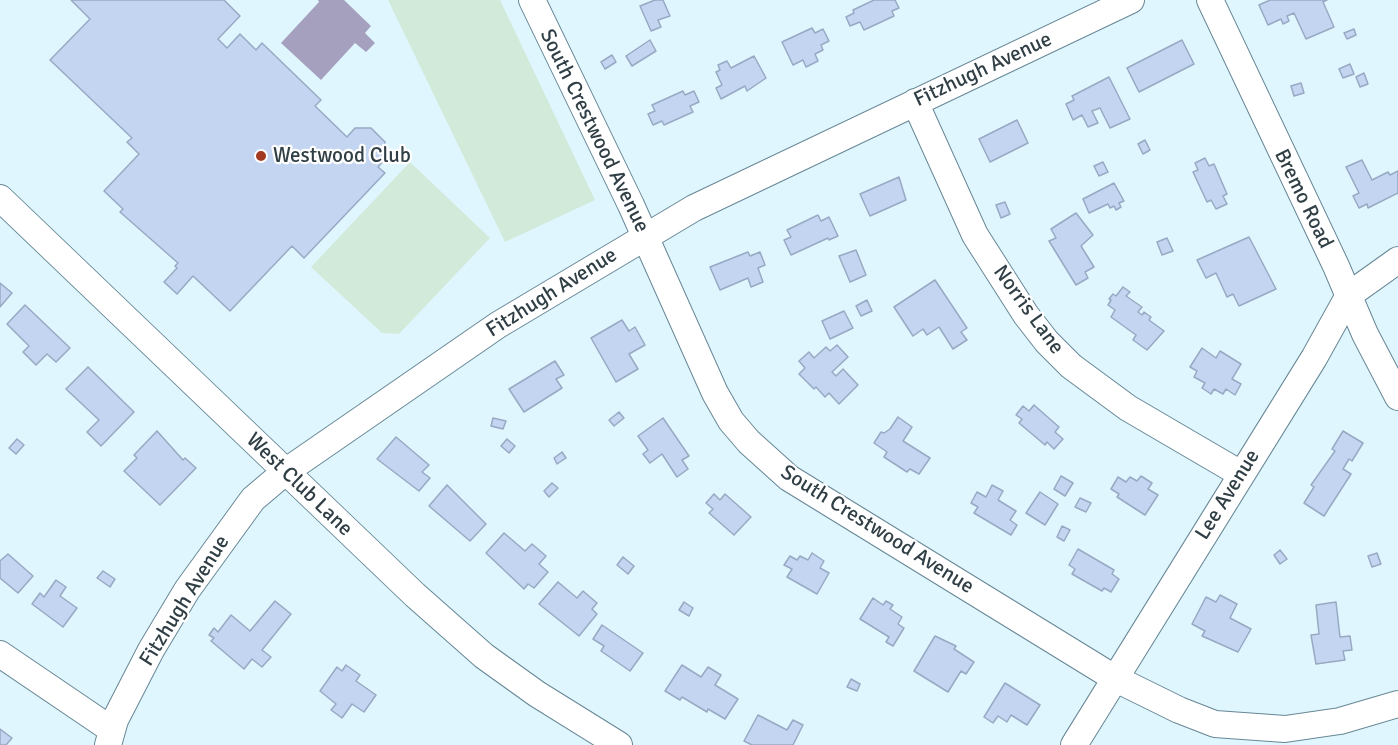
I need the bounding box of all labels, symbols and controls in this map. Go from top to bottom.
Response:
street label: South Crestwood Avenue [534,25,654,237]
street label: Fitzhugh Avenue [910,27,1056,113]
place label: Westwood Club [273,143,411,169]
street label: Bremo Road [1268,145,1338,253]
marker: Westwood Club [254,149,268,163]
street label: Fitzhugh Avenue [482,243,622,343]
street label: Norris Lane [987,261,1069,359]
street label: West Club Lane [241,428,357,542]
street label: Lee Avenue [1190,445,1266,545]
street label: South Crestwood Avenue [776,460,978,600]
street label: Fitzhugh Avenue [135,531,235,671]

